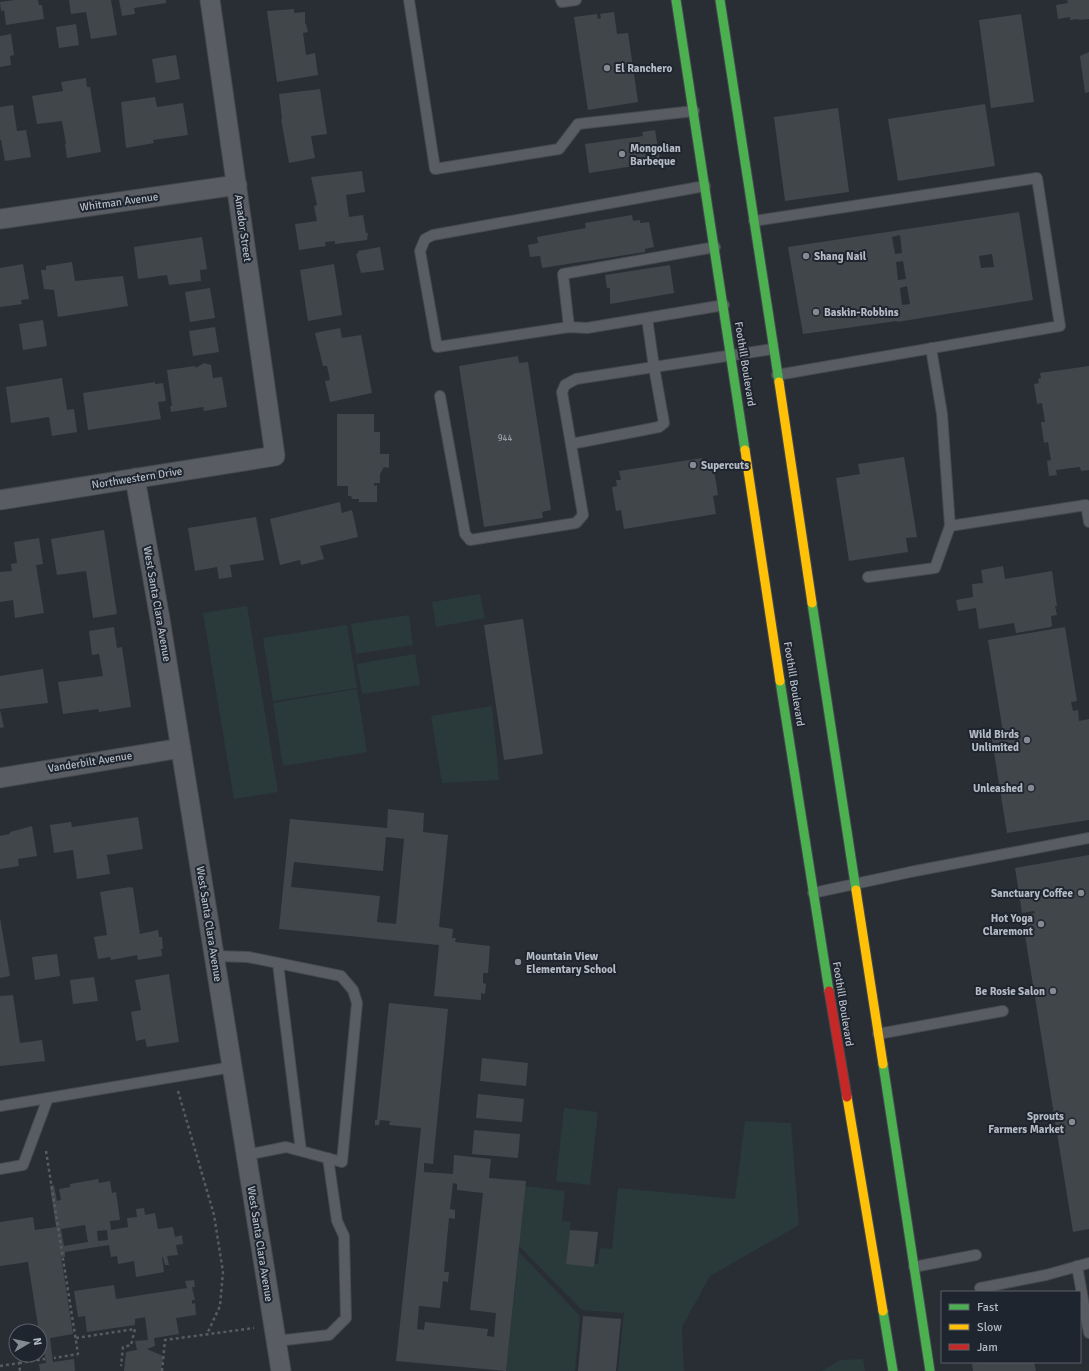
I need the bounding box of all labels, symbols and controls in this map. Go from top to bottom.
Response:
place label: El Ranchero [615,62,672,75]
marker: El Ranchero [602,63,612,73]
place label: Mongolian Barbeque [630,142,681,168]
marker: Mongolian Barbeque [617,149,627,159]
street label: Whitman Avenue [79,190,159,214]
street label: Amador Street [232,194,254,263]
place label: Shang Nail [814,250,867,263]
marker: Shang Nail [801,251,811,261]
place label: Baskin-Robbins [824,306,899,319]
marker: Baskin-Robbins [811,307,821,317]
street label: Foothill Boulevard [732,321,758,407]
house number: 944 [498,433,512,444]
place label: Supercuts [701,459,749,472]
marker: Supercuts [688,460,698,470]
street label: Northwestern Drive [91,464,183,492]
street label: West Santa Clara Avenue [140,545,174,663]
street label: Foothill Boulevard [781,641,807,727]
place label: Wild Birds Unlimited [969,728,1019,754]
marker: Wild Birds Unlimited [1022,735,1032,745]
street label: Vanderbilt Avenue [47,749,133,775]
place label: Unleashed [973,782,1023,795]
marker: Unleashed [1026,783,1036,793]
street label: West Santa Clara Avenue [193,865,225,983]
place label: Sanctuary Coffee [991,887,1074,900]
marker: Sanctuary Coffee [1076,888,1086,898]
place label: Hot Yoga Claremont [983,912,1033,938]
marker: Hot Yoga Claremont [1036,919,1046,929]
place label: Mountain View Elementary School [526,950,617,976]
marker: Mountain View Elementary School [513,957,523,967]
street label: Foothill Boulevard [830,961,856,1047]
place label: Be Rosie Salon [975,985,1045,998]
marker: Be Rosie Salon [1048,986,1058,996]
place label: Sprouts Farmers Market [988,1110,1064,1136]
marker: Sprouts Farmers Market [1067,1117,1077,1127]
street label: West Santa Clara Avenue [244,1185,276,1303]
legend [941,1291,1081,1363]
text: Fast [977,1300,998,1315]
text: Slow [977,1320,1002,1335]
north arrow [8,1323,48,1363]
text: N [30,1337,44,1346]
text: Jam [977,1340,998,1355]

